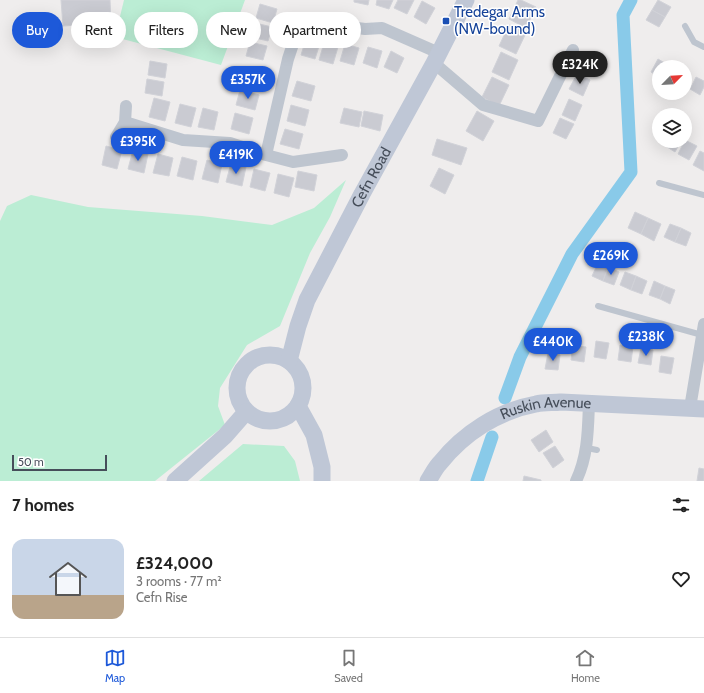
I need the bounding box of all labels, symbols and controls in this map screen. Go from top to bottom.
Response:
place label: Tredegar Arms (NW-bound) [454,3,545,38]
chip: Buy [12,12,63,48]
chip: Rent [71,12,126,48]
chip: Filters [134,12,198,48]
chip: New [206,12,261,48]
chip: Apartment [269,12,361,48]
marker: Tredegar Arms (NW-bound) [441,16,451,26]
pin: £324K [552,51,608,85]
text: £324K [562,56,598,72]
north arrow [652,60,692,100]
map controls [652,60,692,148]
pin: £357K [220,66,276,100]
text: £357K [230,71,266,87]
button: layers [652,108,692,148]
pin: £395K [110,128,166,162]
text: £395K [120,133,156,149]
pin: £419K [208,141,264,175]
street label: Cefn Road [348,144,395,211]
text: £419K [219,146,253,162]
pin: £269K [583,242,639,276]
text: £269K [593,247,629,263]
pin: £238K [618,323,674,357]
pin: £440K [525,328,581,362]
text: £238K [628,328,664,344]
text: £440K [533,333,573,349]
street label: Ruskin Avenue [497,393,592,423]
scale bar [12,453,107,472]
text: 50 m [18,455,44,469]
icon: filters [670,494,692,516]
text: 7 homes [12,495,74,515]
text: £324,000 [136,553,213,573]
icon: home [44,555,92,603]
icon: heart [670,568,692,590]
text: 3 rooms · 77 m² [136,573,222,589]
text: Cefn Rise [136,589,188,605]
tab: Map [104,647,126,685]
tab: Saved [334,647,363,685]
tab: Home [571,647,600,685]

